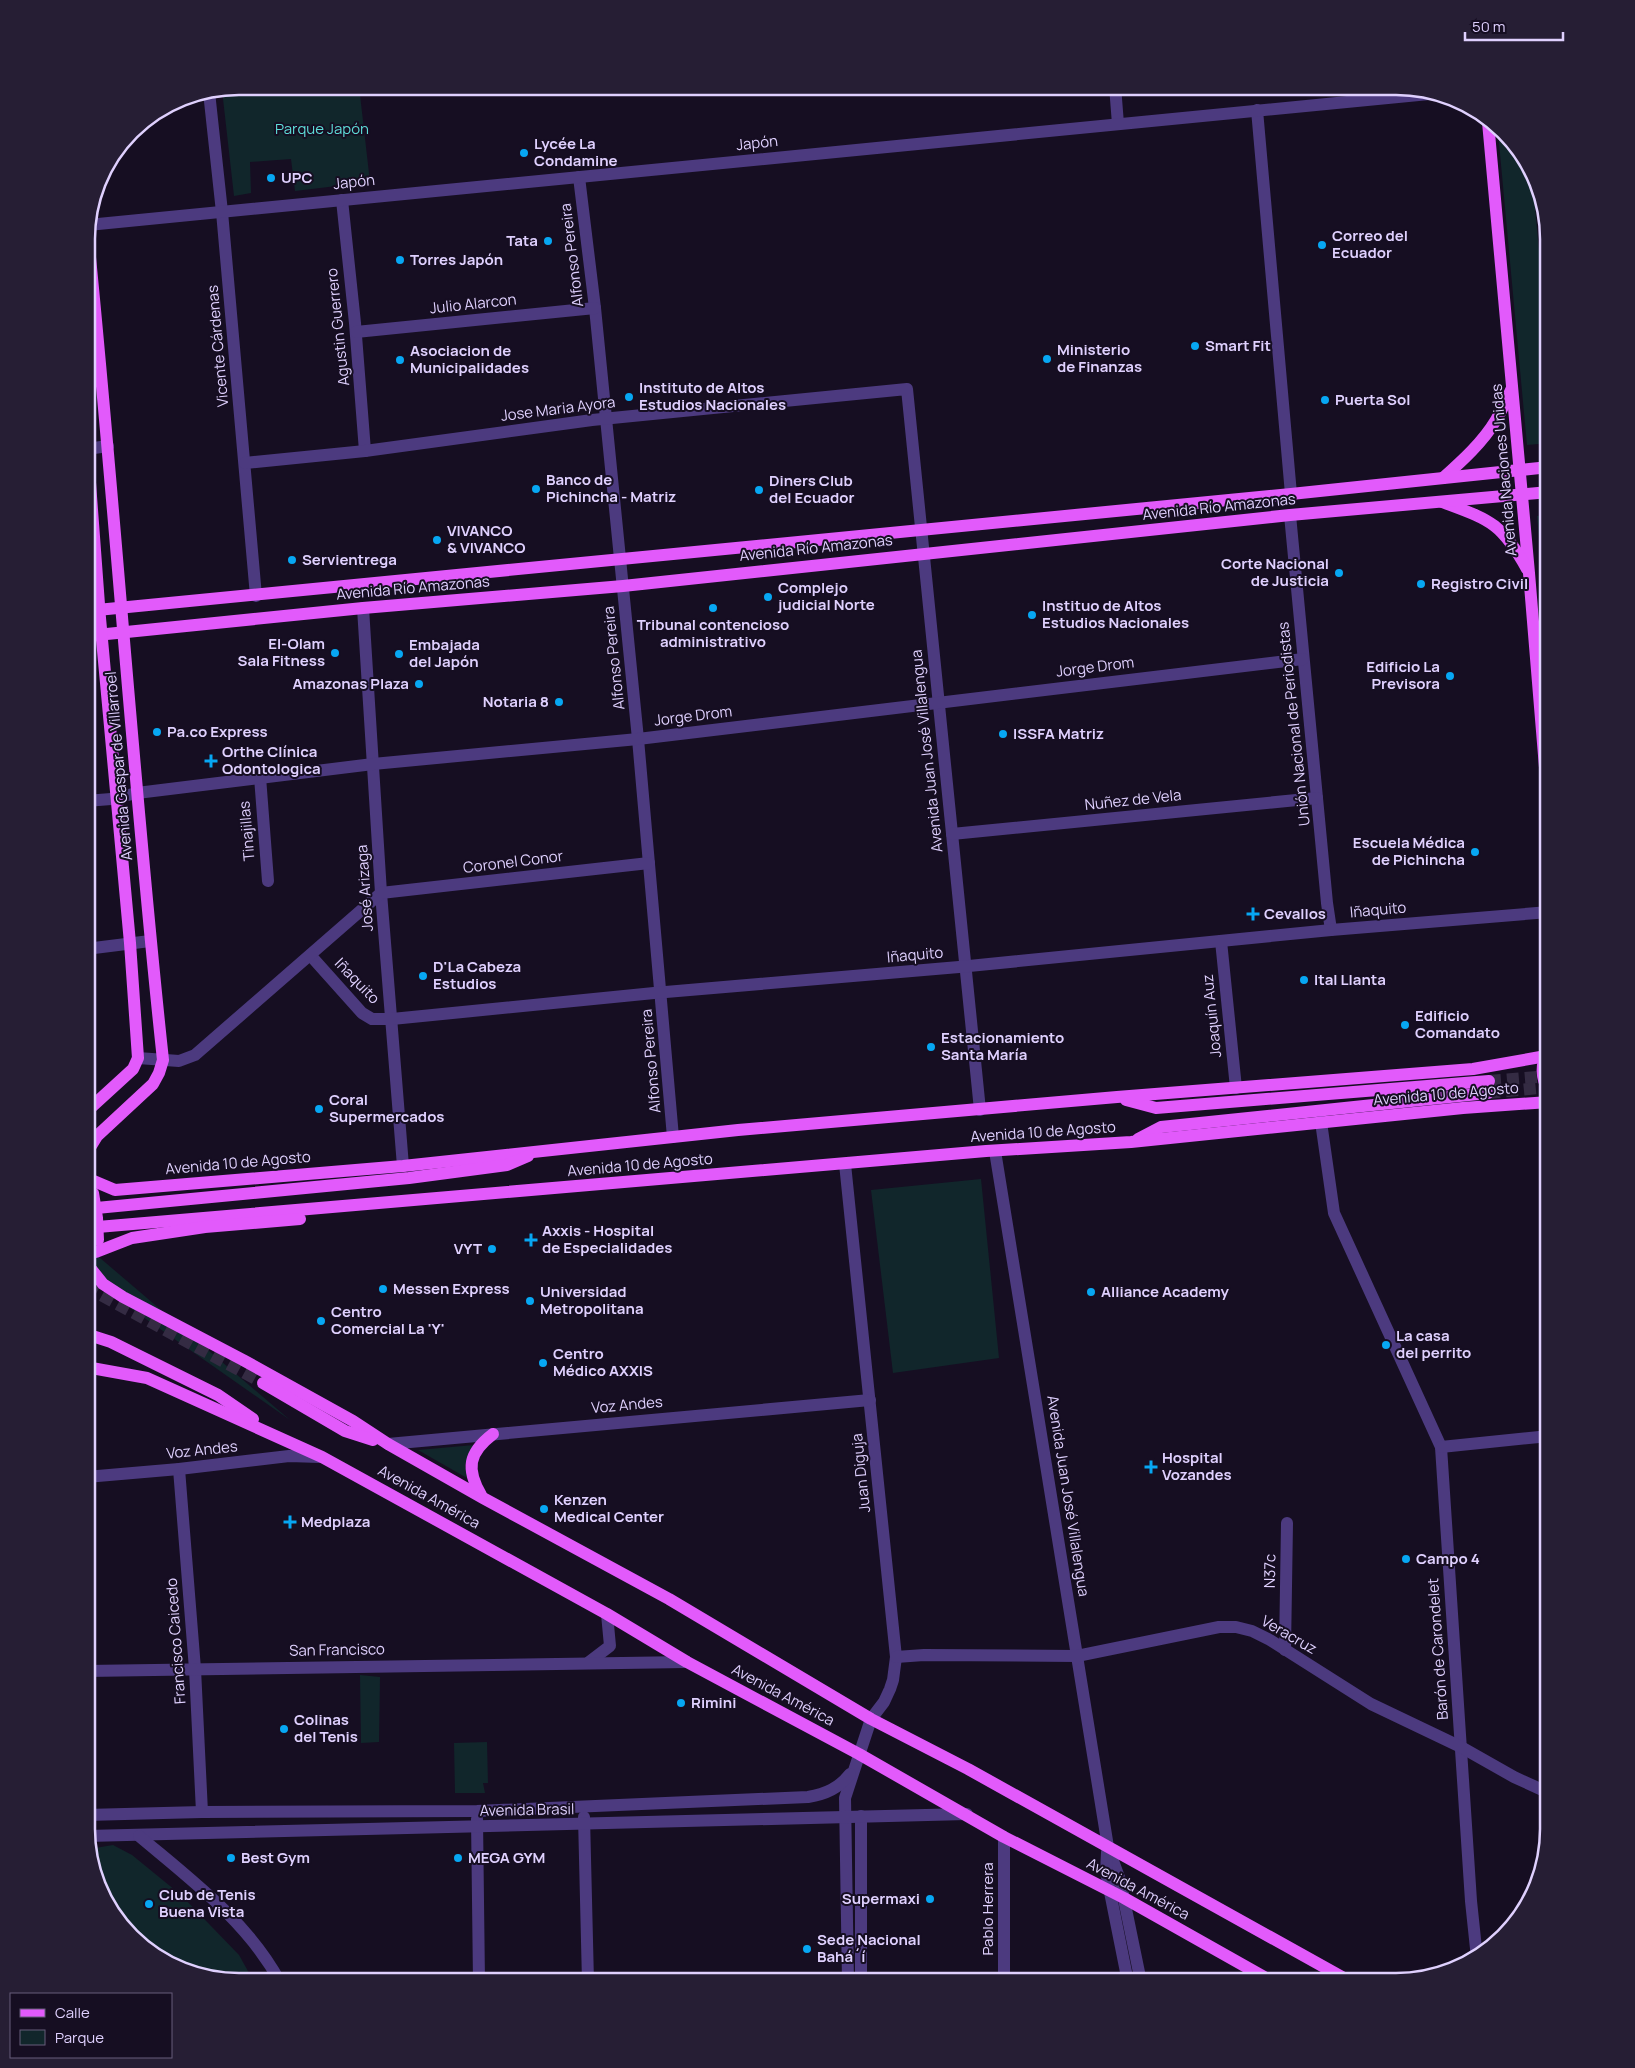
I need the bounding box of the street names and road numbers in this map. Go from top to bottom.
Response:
street label: Japón [735,130,779,155]
street label: Japón [332,169,376,194]
street label: Alfonso Pereira [555,202,588,308]
street label: Agustin Guerrero [321,267,354,387]
street label: Vicente Cárdenas [202,284,233,408]
street label: Julio Alarcon [428,288,517,319]
street label: Avenida Naciones Unidas [1485,383,1522,557]
street label: Jose Maria Ayora [499,391,616,426]
street label: Avenida Río Amazonas [1141,488,1297,525]
street label: Avenida Río Amazonas [738,529,894,566]
street label: Avenida Río Amazonas [335,570,491,605]
street label: Alfonso Pereira [598,605,629,711]
street label: Unión Nacional de Periodistas [1272,621,1315,827]
street label: Avenida Juan José Villalengua [905,649,948,853]
street label: Jorge Drom [1055,651,1135,682]
street label: Avenida Gaspar de Villarroel [100,671,137,862]
street label: Jorge Drom [653,700,733,731]
street label: Nuñez de Vela [1084,784,1182,815]
street label: Tinajillas [233,800,260,862]
street label: José Arizaga [351,844,378,932]
street label: Coronel Conor [462,845,565,878]
street label: Iñaquito [1349,897,1407,922]
street label: Iñaquito [886,942,944,967]
street label: Iñaquito [330,953,385,1008]
street label: Joaquín Auz [1197,973,1226,1059]
street label: Alfonso Pereira [635,1008,666,1114]
street label: Avenida 10 de Agosto [1372,1077,1520,1110]
street label: Avenida 10 de Agosto [970,1116,1116,1147]
street label: Avenida 10 de Agosto [164,1146,312,1179]
street label: Avenida 10 de Agosto [566,1148,714,1181]
street label: Voz Andes [590,1391,664,1418]
street label: Avenida Juan José Villalengua [1042,1394,1095,1598]
street label: Juan Diguja [846,1432,875,1514]
street label: Voz Andes [165,1435,239,1464]
street label: Avenida América [374,1460,484,1533]
street label: N37c [1259,1554,1280,1588]
street label: Francisco Caicedo [161,1577,190,1705]
street label: Barón de Carondelet [1422,1577,1453,1721]
street label: Veracruz [1258,1610,1321,1659]
street label: San Francisco [289,1638,385,1661]
street label: Avenida América [728,1659,838,1731]
street label: Avenida Brasil [479,1798,575,1821]
street label: Avenida América [1083,1853,1193,1925]
street label: Pablo Herrera [977,1862,998,1956]

